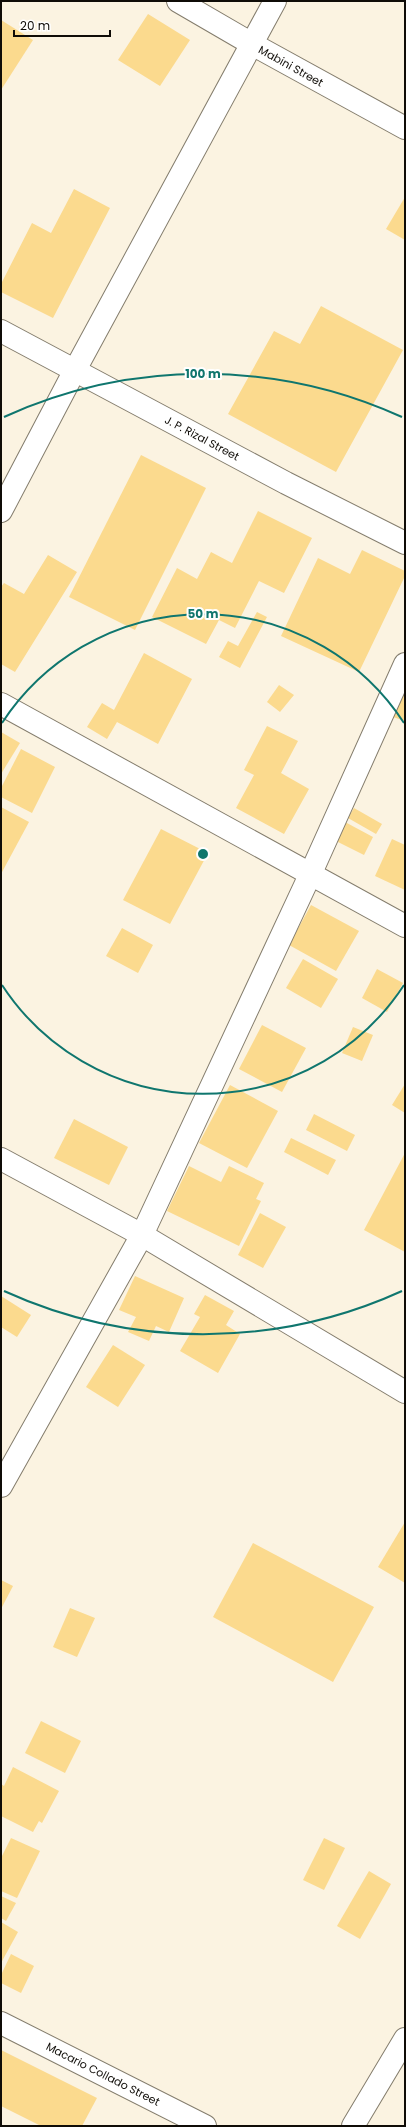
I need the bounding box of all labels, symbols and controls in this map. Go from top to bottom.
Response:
scale bar [14,12,110,38]
text: 20 m [20,17,50,34]
street label: Mabini Street [256,42,326,90]
text: 100 m [185,365,221,382]
street label: J. P. Rizal Street [162,412,242,464]
text: 50 m [188,605,219,622]
centre of rings [196,847,210,861]
street label: Macario Collado Street [43,2038,163,2110]

